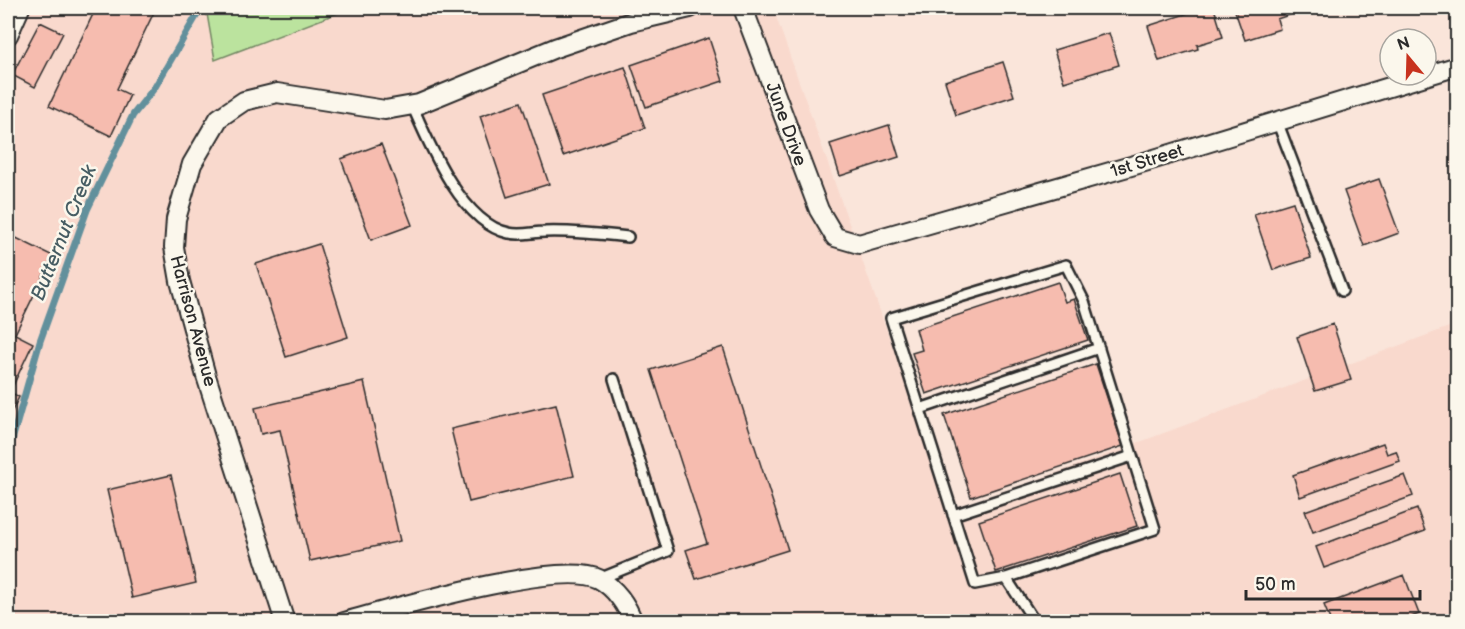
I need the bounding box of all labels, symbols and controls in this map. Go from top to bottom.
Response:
north arrow [1378,27,1438,87]
text: N [1395,33,1412,55]
street label: June Drive [761,79,811,169]
street label: 1st Street [1108,140,1187,182]
water label: Butternut Creek [26,161,102,304]
street label: Harrison Avenue [165,253,221,389]
scale bar [1246,563,1420,601]
text: 50 m [1255,574,1296,595]

